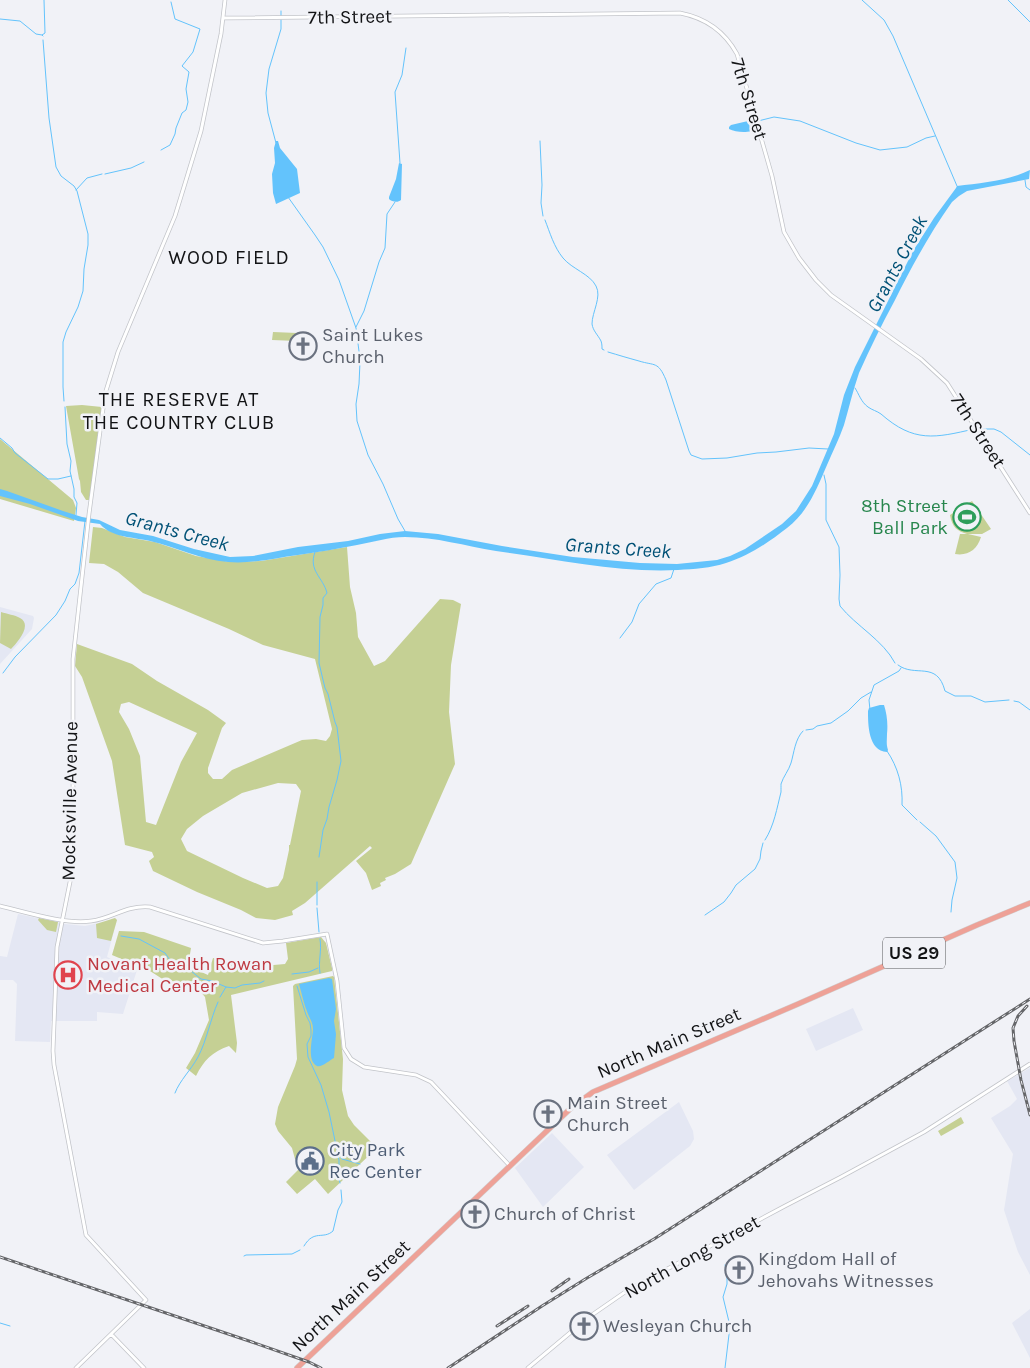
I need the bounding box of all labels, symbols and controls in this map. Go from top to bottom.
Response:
street label: 7th Street [308,5,392,29]
street label: 7th Street [726,56,772,142]
water label: Grants Creek [862,211,933,316]
district label: WOOD FIELD [168,246,290,269]
place label: Saint Lukes Church [322,324,424,368]
church icon: Saint Lukes Church [288,331,318,361]
district label: THE RESERVE AT THE COUNTRY CLUB [83,388,275,434]
street label: 7th Street [946,390,1010,472]
place label: 8th Street Ball Park [861,495,948,539]
sports icon: 8th Street Ball Park [952,502,982,532]
water label: Grants Creek [123,506,232,556]
water label: Grants Creek [564,533,673,563]
street label: Mocksville Avenue [58,721,82,881]
road number: US 29 [883,938,945,968]
place label: Novant Health Rowan Medical Center [87,953,273,997]
hospital icon: Novant Health Rowan Medical Center [53,960,83,990]
street label: North Main Street [594,1003,744,1083]
place label: Main Street Church [567,1092,667,1136]
church icon: Main Street Church [533,1099,563,1129]
place label: City Park Rec Center [329,1139,421,1183]
public building icon: City Park Rec Center [295,1146,325,1176]
church icon: Church of Christ [460,1199,490,1229]
place label: Church of Christ [494,1203,635,1225]
street label: North Long Street [620,1211,764,1303]
street label: North Main Street [287,1236,415,1356]
place label: Kingdom Hall of Jehovahs Witnesses [758,1248,934,1292]
church icon: Kingdom Hall of Jehovahs Witnesses [724,1255,754,1285]
church icon: Wesleyan Church [569,1311,599,1341]
place label: Wesleyan Church [603,1315,752,1337]

